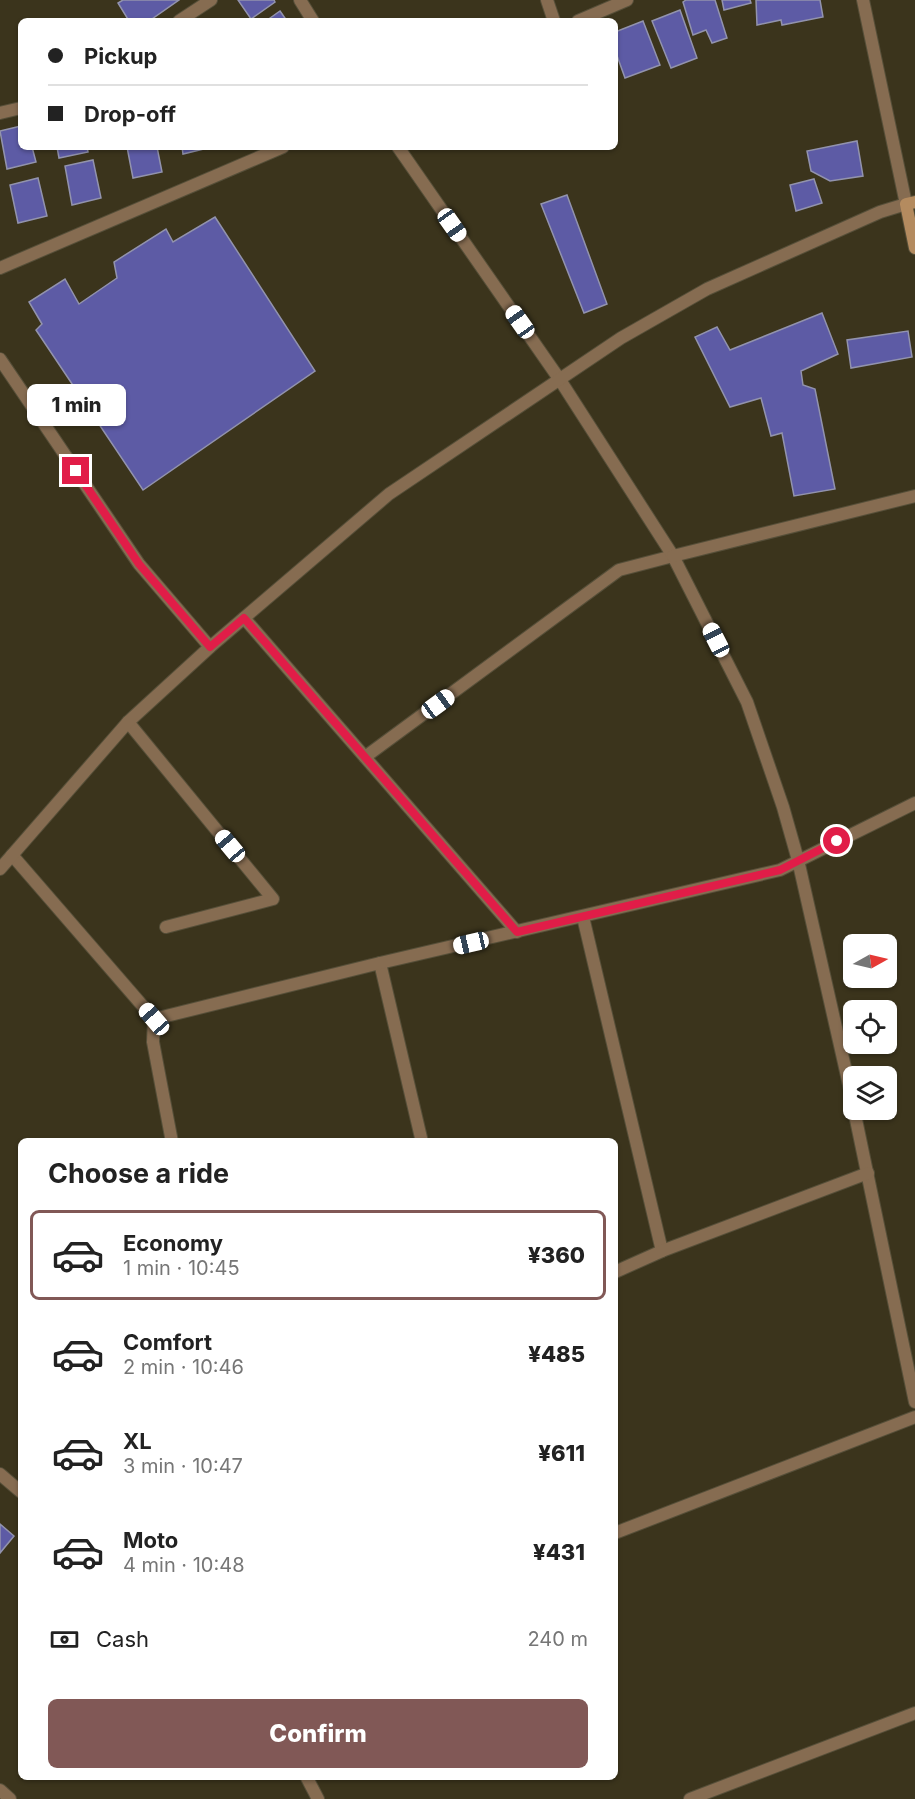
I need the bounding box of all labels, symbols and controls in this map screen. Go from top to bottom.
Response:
text: Pickup [84,43,158,69]
text: Drop-off [84,101,176,127]
car [434,205,470,245]
car [502,302,538,342]
callout: 1 min [26,384,125,426]
text: 1 min [51,393,102,417]
route end [62,457,89,484]
car [700,620,732,660]
car [418,686,458,722]
car [212,826,248,866]
route start [823,827,850,854]
car [451,930,491,956]
north arrow [843,934,897,988]
map controls [843,934,897,1120]
car [135,1000,173,1038]
button: locate [843,1000,897,1054]
button: layers [843,1066,897,1120]
text: Choose a ride [48,1157,229,1190]
icon: car [51,1228,105,1282]
text: Economy [123,1230,223,1256]
text: ¥360 [528,1242,585,1268]
text: 1 min · 10:45 [123,1256,240,1280]
icon: car [51,1327,105,1381]
text: Comfort [123,1329,212,1355]
text: ¥485 [528,1341,585,1367]
text: 2 min · 10:46 [123,1355,244,1379]
icon: car [51,1426,105,1480]
text: XL [123,1428,152,1454]
text: ¥611 [538,1440,585,1466]
text: 3 min · 10:47 [123,1454,243,1478]
icon: car [51,1525,105,1579]
text: Moto [123,1527,178,1553]
text: ¥431 [533,1539,585,1565]
text: 4 min · 10:48 [123,1553,245,1577]
icon: cash [48,1623,81,1656]
text: Cash [96,1626,149,1652]
text: 240 m [527,1627,588,1651]
button: Confirm [48,1699,588,1768]

